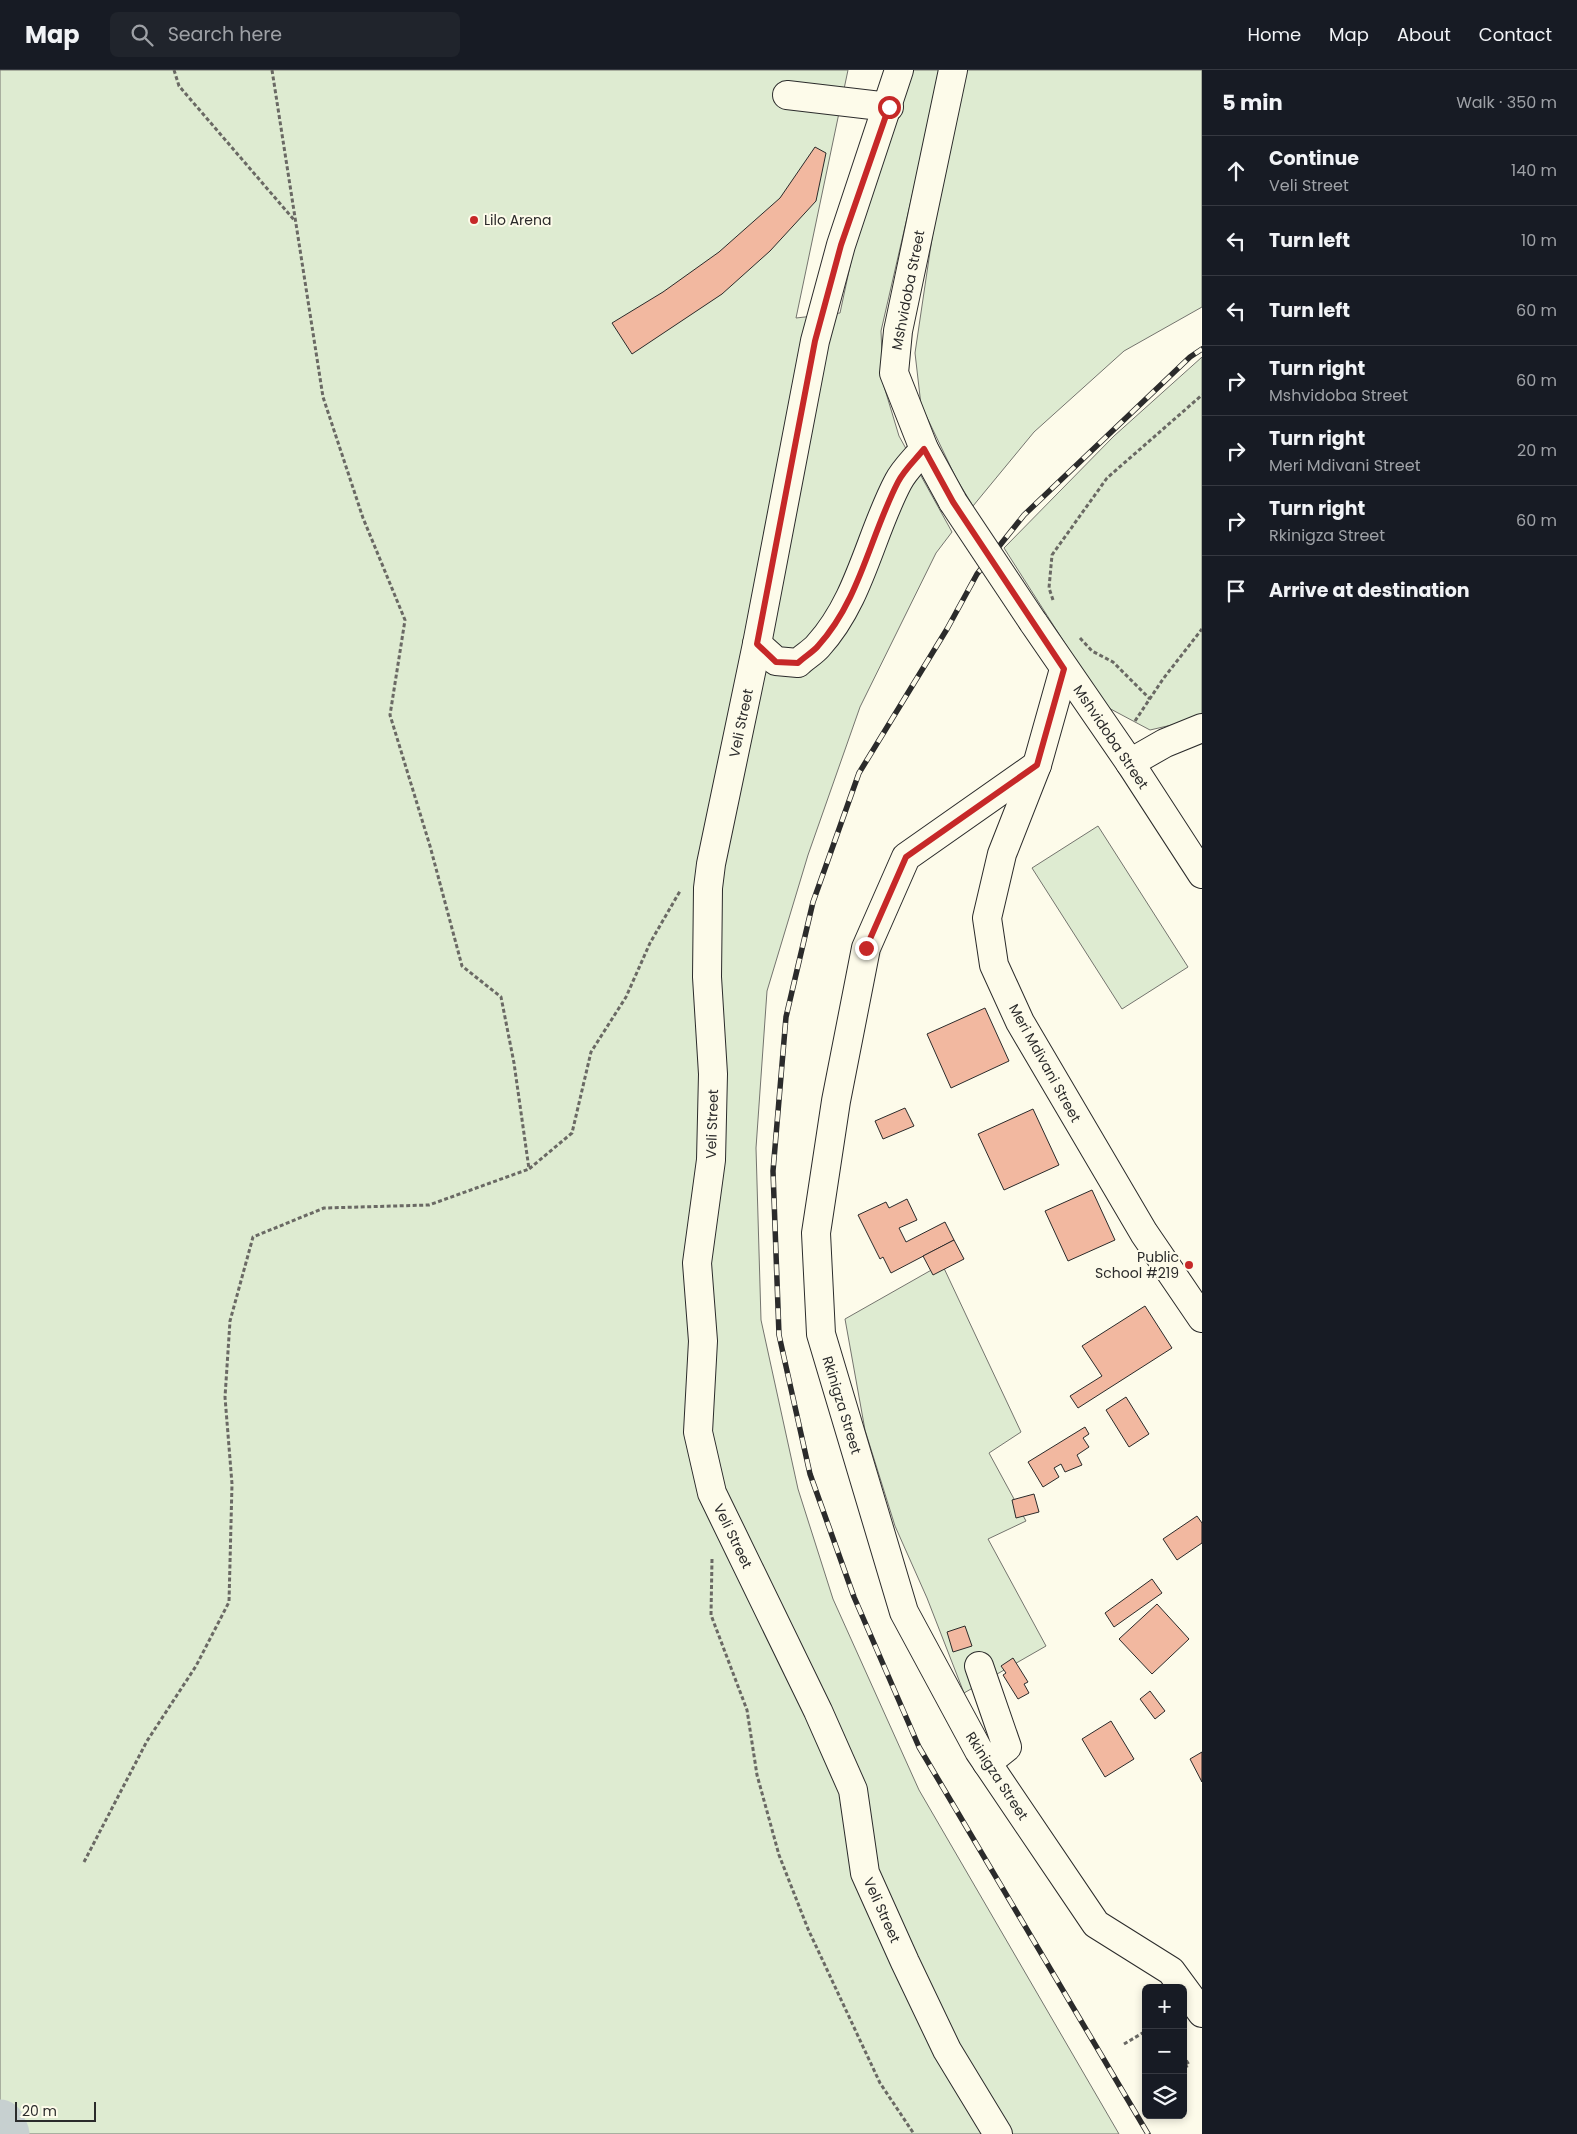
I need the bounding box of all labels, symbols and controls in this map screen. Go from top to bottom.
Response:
search box [110,12,460,57]
text: Map [25,18,80,51]
icon: search [128,21,156,49]
text: Search here [168,21,282,48]
text: Home [1247,22,1301,47]
text: Map [1329,22,1369,47]
text: About [1397,22,1451,47]
text: Contact [1479,22,1552,47]
text: 5 min [1222,88,1283,117]
text: Walk · 350 m [1456,91,1557,114]
route start [878,96,901,119]
text: Continue [1269,145,1359,172]
icon: ahead [1222,157,1250,185]
text: 140 m [1511,159,1557,182]
text: Veli Street [1269,174,1349,197]
place label: Lilo Arena [484,210,551,230]
marker: Lilo Arena [468,214,480,226]
icon: left [1222,227,1250,255]
text: Turn left [1269,227,1350,254]
street label: Mshvidoba Street [887,228,929,352]
text: 10 m [1521,229,1557,252]
icon: left [1222,297,1250,325]
text: Turn left [1269,297,1350,324]
text: 60 m [1516,299,1557,322]
text: Turn right [1269,355,1365,382]
icon: right [1222,367,1250,395]
text: 60 m [1516,369,1557,392]
text: Mshvidoba Street [1269,384,1408,407]
text: Turn right [1269,425,1365,452]
icon: right [1222,437,1250,465]
text: 20 m [1517,439,1557,462]
text: Meri Mdivani Street [1269,454,1421,477]
text: Turn right [1269,495,1365,522]
icon: right [1222,507,1250,535]
text: 60 m [1516,509,1557,532]
text: Rkinigza Street [1269,524,1385,547]
icon: arrive [1222,577,1250,605]
text: Arrive at destination [1269,577,1470,604]
street label: Mshvidoba Street [1069,681,1153,793]
street label: Veli Street [724,687,758,759]
route end [855,937,878,960]
street label: Meri Mdivani Street [1004,1000,1086,1126]
street label: Veli Street [701,1089,723,1159]
place label: Public School #219 [1095,1247,1179,1283]
marker: Public School #219 [1183,1259,1195,1271]
street label: Rkinigza Street [818,1353,866,1457]
street label: Veli Street [709,1500,757,1572]
street label: Rkinigza Street [961,1728,1033,1824]
street label: Veli Street [859,1874,905,1946]
map controls [1142,1984,1187,2119]
button: + [1142,1984,1187,2029]
button: − [1142,2029,1187,2074]
button: layers [1142,2074,1187,2119]
scale bar [15,2099,96,2122]
text: 20 m [22,2101,57,2121]

